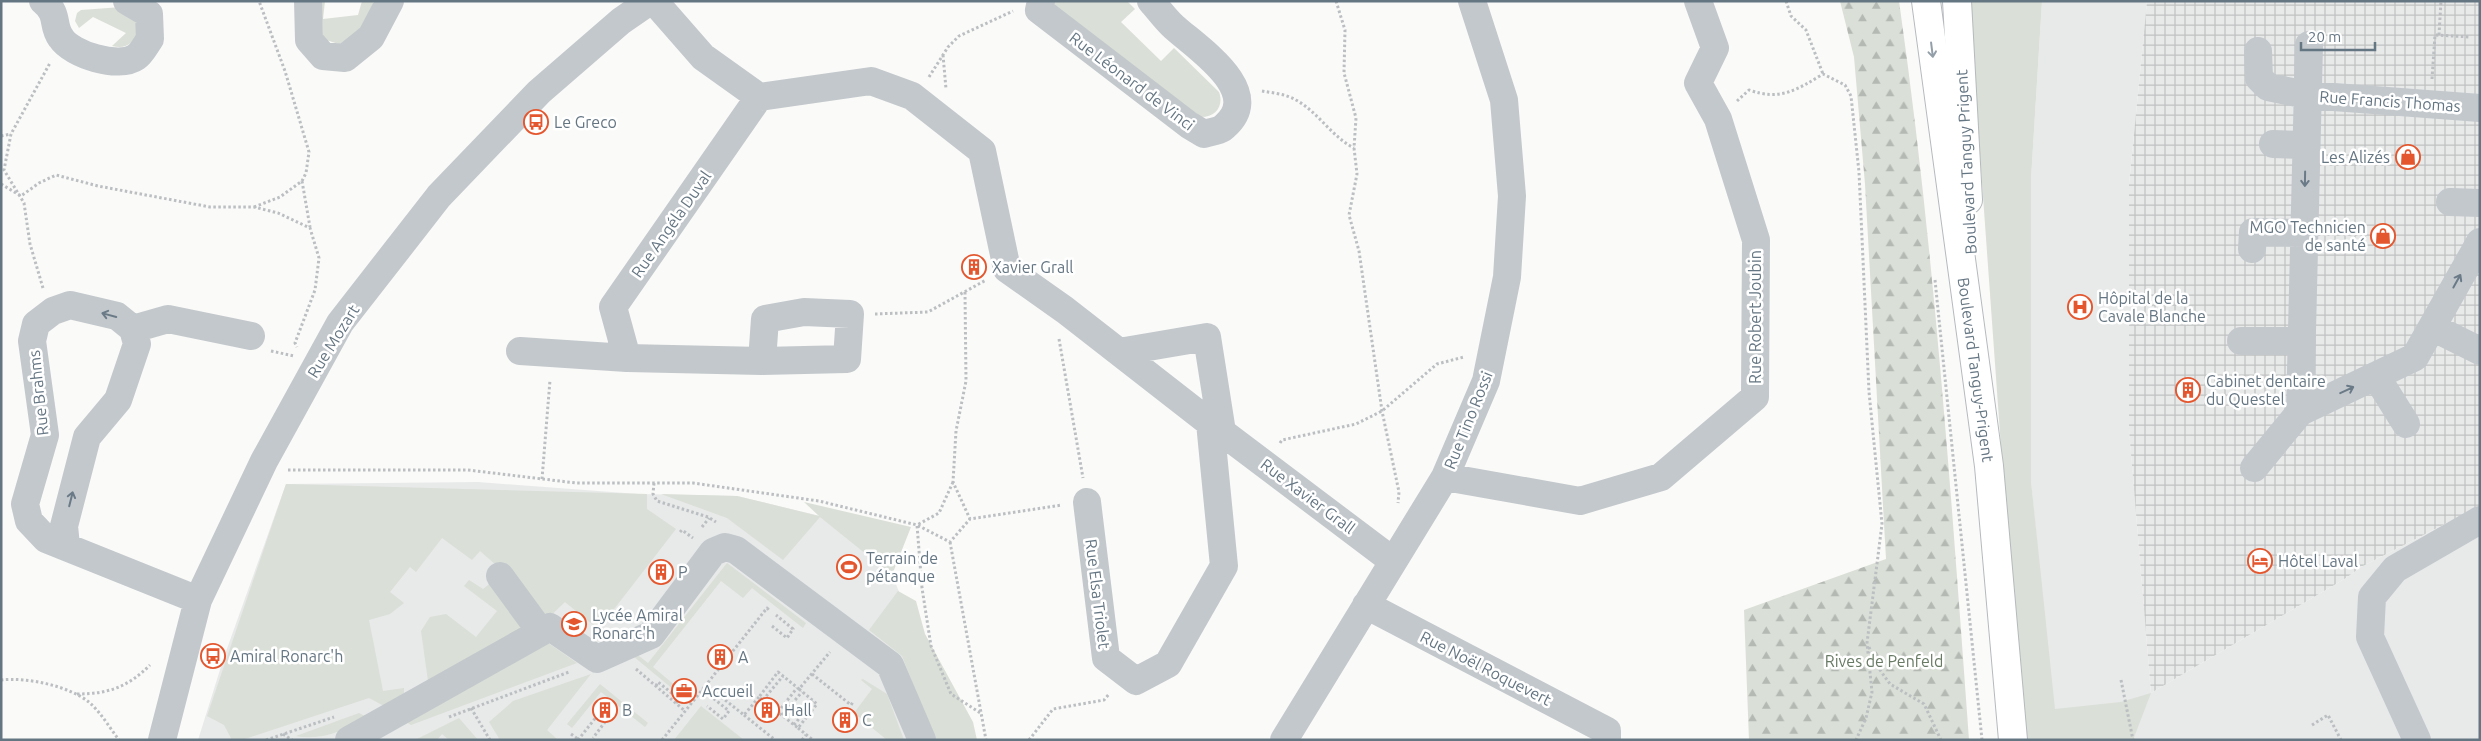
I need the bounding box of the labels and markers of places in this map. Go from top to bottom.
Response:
bus stop icon: Le Greco [523,109,549,135]
place label: Le Greco [554,113,617,131]
shop icon: Les Alizés [2395,144,2421,170]
place label: Les Alizés [2321,148,2390,166]
place label: MGO Technicien de santé [2250,218,2366,254]
shop icon: MGO Technicien de santé [2370,223,2396,249]
building icon: Xavier Grall [961,254,987,280]
place label: Xavier Grall [992,258,1074,276]
place label: Hôpital de la Cavale Blanche [2098,289,2206,325]
hospital icon: Hôpital de la Cavale Blanche [2067,294,2093,320]
place label: Cabinet dentaire du Questel [2206,372,2326,408]
building icon: Cabinet dentaire du Questel [2175,377,2201,403]
hotel icon: Hôtel Laval [2247,548,2273,574]
place label: Terrain de pétanque [866,549,938,585]
place label: Hôtel Laval [2278,552,2358,570]
sports icon: Terrain de pétanque [836,554,862,580]
building icon: P [648,559,674,585]
place label: P [678,563,688,581]
place label: Lycée Amiral Ronarc'h [592,606,683,642]
school or university icon: Lycée Amiral Ronarc'h [561,611,587,637]
bus stop icon: Amiral Ronarc'h [200,643,226,669]
building icon: A [707,644,733,670]
place label: Amiral Ronarc'h [230,647,343,665]
place label: A [738,648,749,666]
office icon: Accueil [671,678,697,704]
place label: Accueil [702,682,753,700]
building icon: B [592,697,618,723]
building icon: Hall [754,697,780,723]
place label: B [622,701,632,719]
place label: Hall [784,701,812,719]
building icon: C [832,707,858,733]
place label: C [862,711,872,729]

